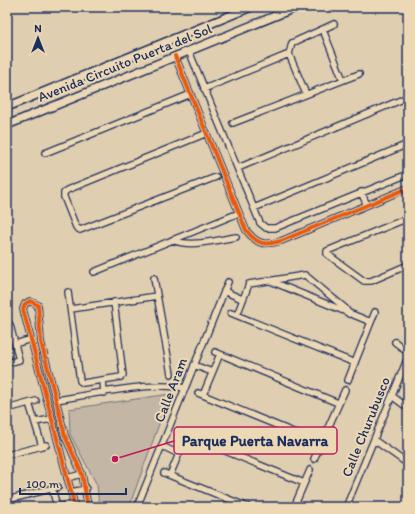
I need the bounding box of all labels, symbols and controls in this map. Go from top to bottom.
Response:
north arrow [18,18,58,58]
street label: Avenida Circuito Puerta del Sol [35,20,215,106]
text: N [34,22,42,35]
street label: Calle Aram [151,355,191,425]
street label: Calle Churubusco [338,374,394,480]
callout: Parque Puerta Navarra [174,427,337,454]
text: Parque Puerta Navarra [182,432,329,451]
scale bar [20,470,126,496]
text: 100 m [26,477,59,491]

